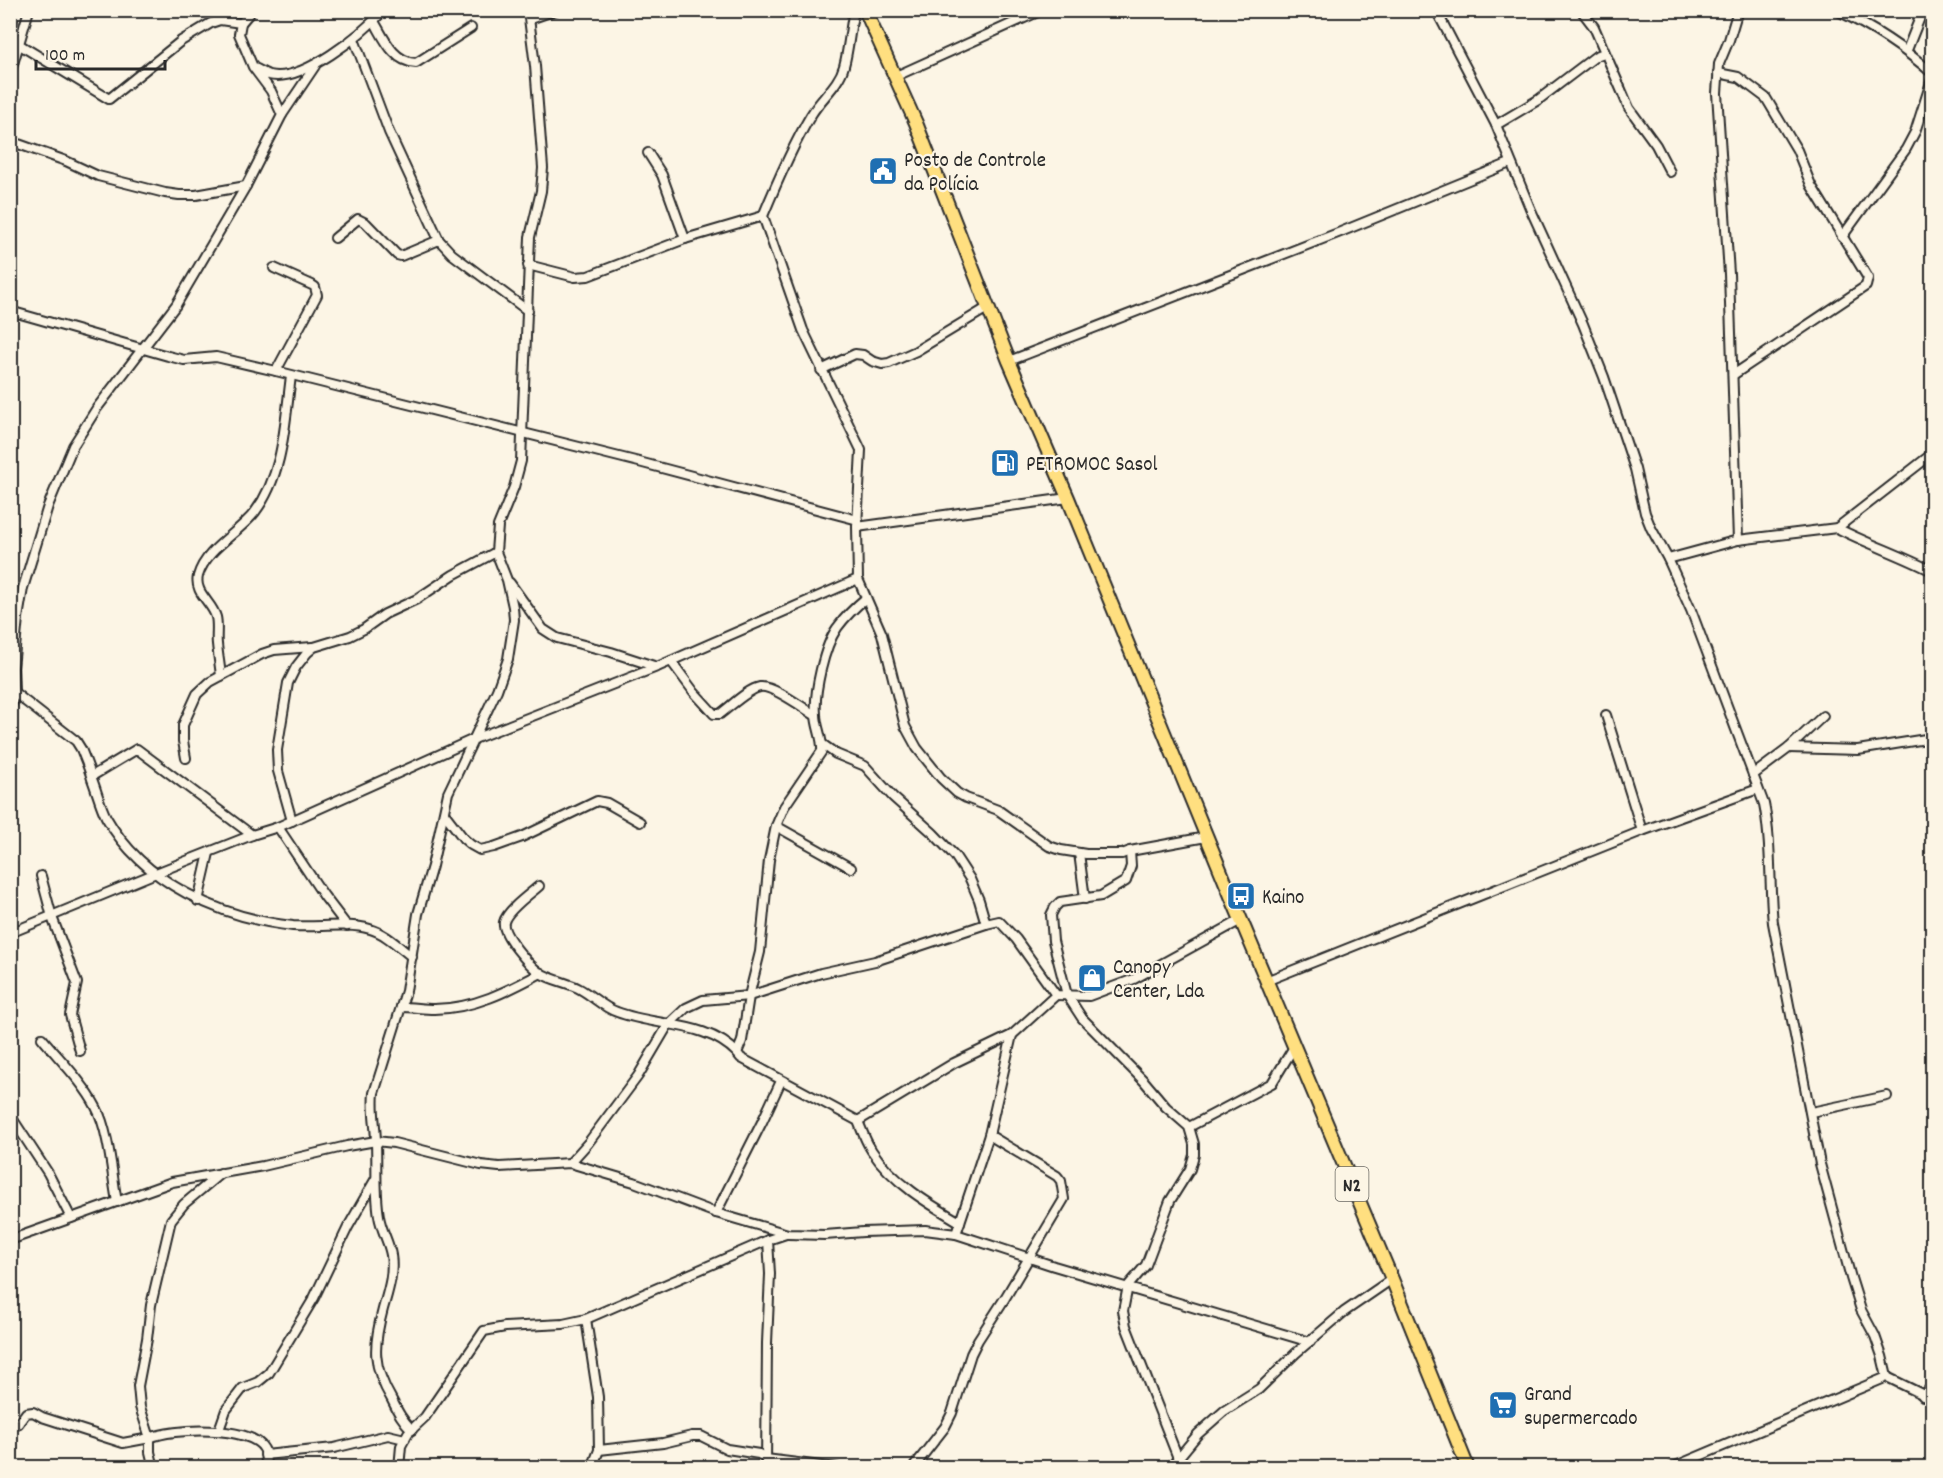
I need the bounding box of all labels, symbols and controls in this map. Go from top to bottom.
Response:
scale bar [36,33,165,71]
text: 100 m [45,44,85,69]
place label: Posto de Controle da Polícia [904,147,1046,201]
public building icon: Posto de Controle da Polícia [867,155,899,187]
fuel station icon: PETROMOC Sasol [989,447,1021,479]
place label: PETROMOC Sasol [1026,451,1158,481]
bus stop icon: Kaino [1225,880,1257,912]
place label: Kaino [1262,884,1304,914]
place label: Canopy Center, Lda [1113,954,1205,1008]
shop icon: Canopy Center, Lda [1076,962,1108,994]
road number: N2 [1336,1167,1368,1201]
place label: Grand supermercado [1524,1381,1638,1435]
supermarket icon: Grand supermercado [1487,1389,1519,1421]

